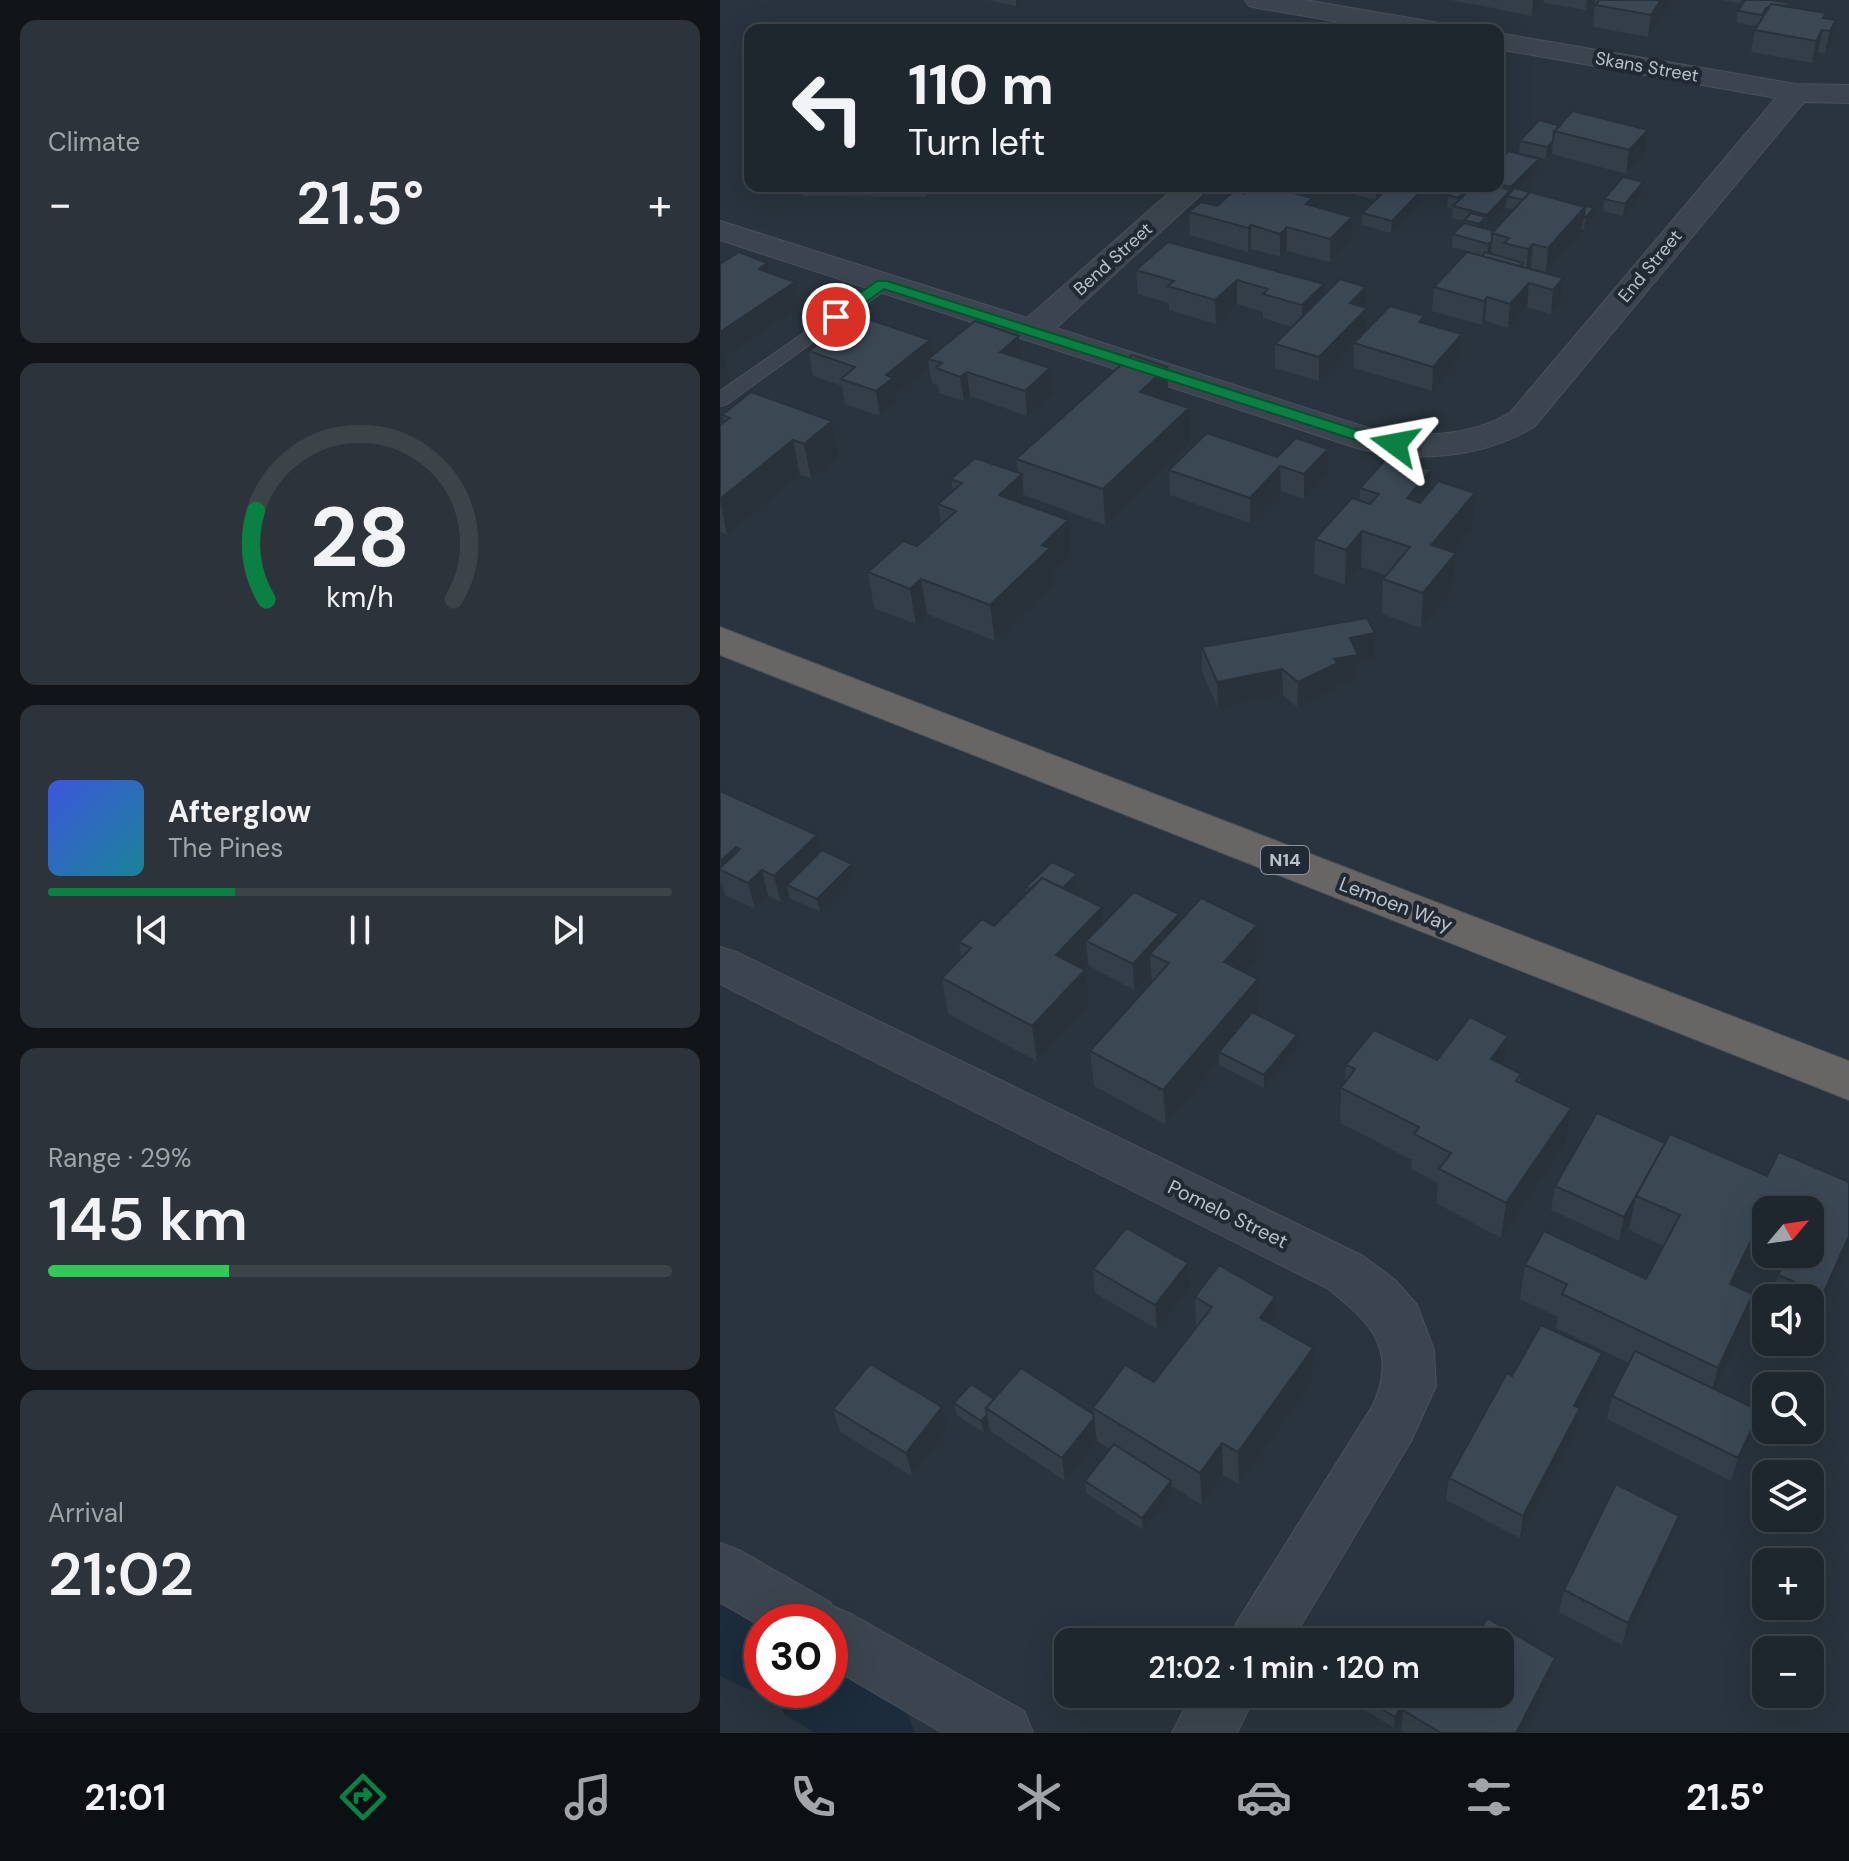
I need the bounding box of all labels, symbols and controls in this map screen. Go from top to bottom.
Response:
street label: Skans Street [1594,46,1700,88]
text: 110 m [908,48,1054,121]
icon: left [776,56,880,160]
text: Turn left [908,119,1045,166]
text: Climate [48,125,140,159]
text: 21.5° [296,164,424,243]
text: − [48,175,72,233]
text: + [648,175,672,233]
street label: Bend Street [1068,217,1158,301]
street label: End Street [1613,225,1687,307]
pin [802,283,870,351]
icon: arrive [814,295,858,339]
position arrow [1353,402,1437,486]
text: 28 [310,482,410,591]
text: km/h [326,579,394,616]
text: Afterglow [168,792,311,831]
text: The Pines [168,831,283,865]
road number: N14 [1261,846,1309,874]
street label: Lemoen Way [1336,870,1456,938]
icon: previous [130,908,174,952]
icon: pause [338,908,382,952]
icon: next [546,908,590,952]
text: Range · 29% [48,1141,191,1175]
street label: Pomelo Street [1164,1174,1292,1254]
text: 145 km [48,1180,248,1259]
north arrow [1752,1196,1824,1268]
map controls [1752,1196,1824,1708]
button: sound [1752,1284,1824,1356]
button: search [1752,1372,1824,1444]
button: layers [1752,1460,1824,1532]
text: Arrival [48,1496,124,1530]
text: 21:02 [48,1535,194,1614]
button: + [1752,1548,1824,1620]
speed limit sign: 30 [744,1604,848,1708]
button: − [1752,1636,1824,1708]
text: 21:02 · 1 min · 120 m [1148,1648,1420,1687]
icon: directions [335,1769,391,1825]
icon: music [560,1769,616,1825]
icon: phone [785,1769,841,1825]
icon: climate [1011,1769,1067,1825]
icon: car [1236,1769,1292,1825]
icon: filters [1461,1769,1517,1825]
text: 21:01 [85,1774,166,1821]
text: 21.5° [1686,1774,1764,1821]

